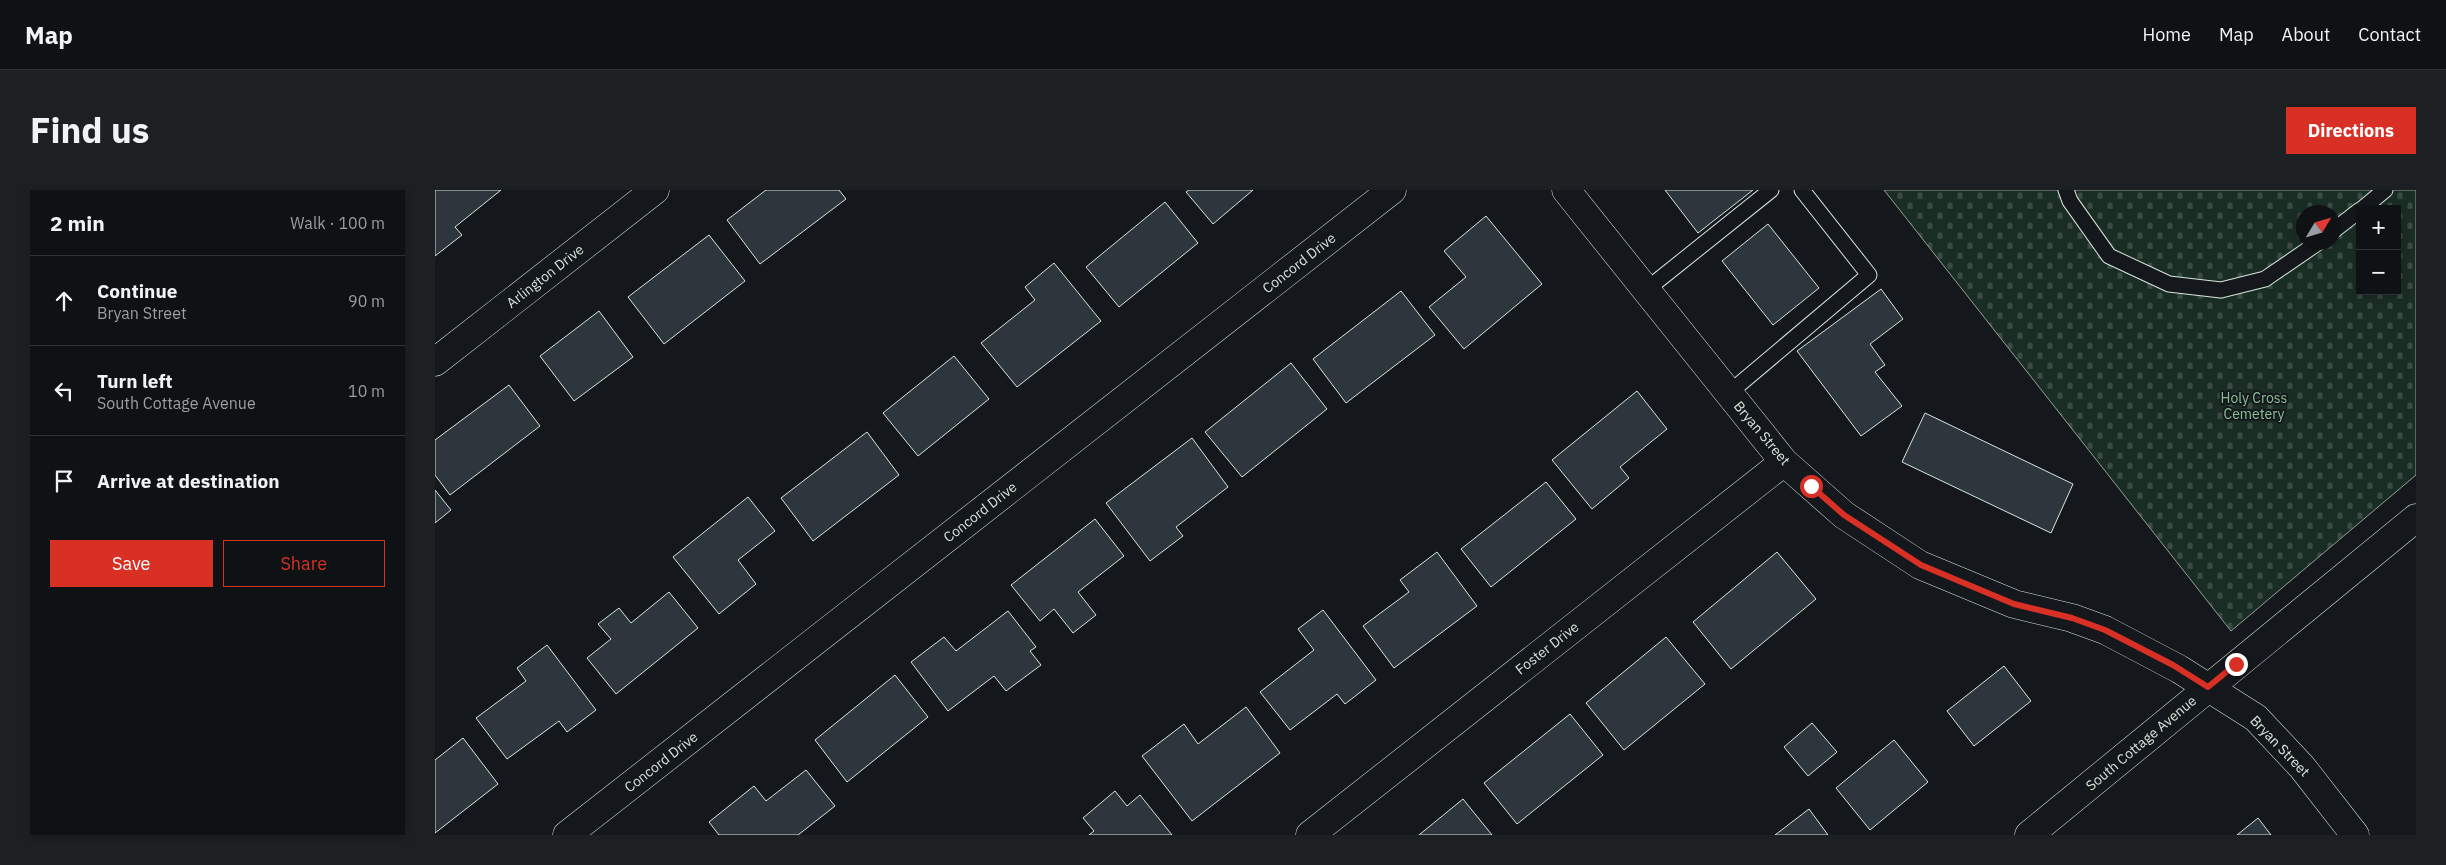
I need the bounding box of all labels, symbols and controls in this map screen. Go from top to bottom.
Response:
text: Map [25,19,73,51]
text: Home [2143,23,2191,46]
text: Map [2219,23,2254,46]
text: About [2282,23,2330,46]
text: Contact [2358,23,2421,46]
text: Find us [30,107,149,153]
button: Directions [2286,107,2416,154]
north arrow [2296,205,2341,250]
map controls [2356,205,2401,295]
button: + [2356,205,2401,250]
text: 2 min [50,209,105,237]
text: Walk · 100 m [290,213,385,233]
street label: Concord Drive [1259,229,1340,297]
street label: Arlington Drive [503,240,588,312]
button: − [2356,250,2401,295]
text: Continue [97,279,177,303]
icon: ahead [50,287,78,315]
text: 90 m [348,291,385,311]
text: Bryan Street [97,303,187,323]
text: Turn left [97,369,173,393]
icon: left [50,377,78,405]
text: 10 m [348,381,385,401]
park label: Holy Cross Cemetery [2221,389,2288,423]
text: South Cottage Avenue [97,393,256,413]
street label: Bryan Street [1730,397,1794,469]
icon: arrive [50,467,78,495]
text: Arrive at destination [97,469,280,493]
route start [1800,475,1823,498]
street label: Concord Drive [940,478,1021,546]
button: Save [50,540,213,587]
button: Share [223,540,385,587]
street label: Foster Drive [1512,617,1583,678]
route end [2225,653,2248,676]
street label: South Cottage Avenue [2082,691,2200,795]
street label: Bryan Street [2246,712,2314,780]
street label: Concord Drive [621,728,702,796]

